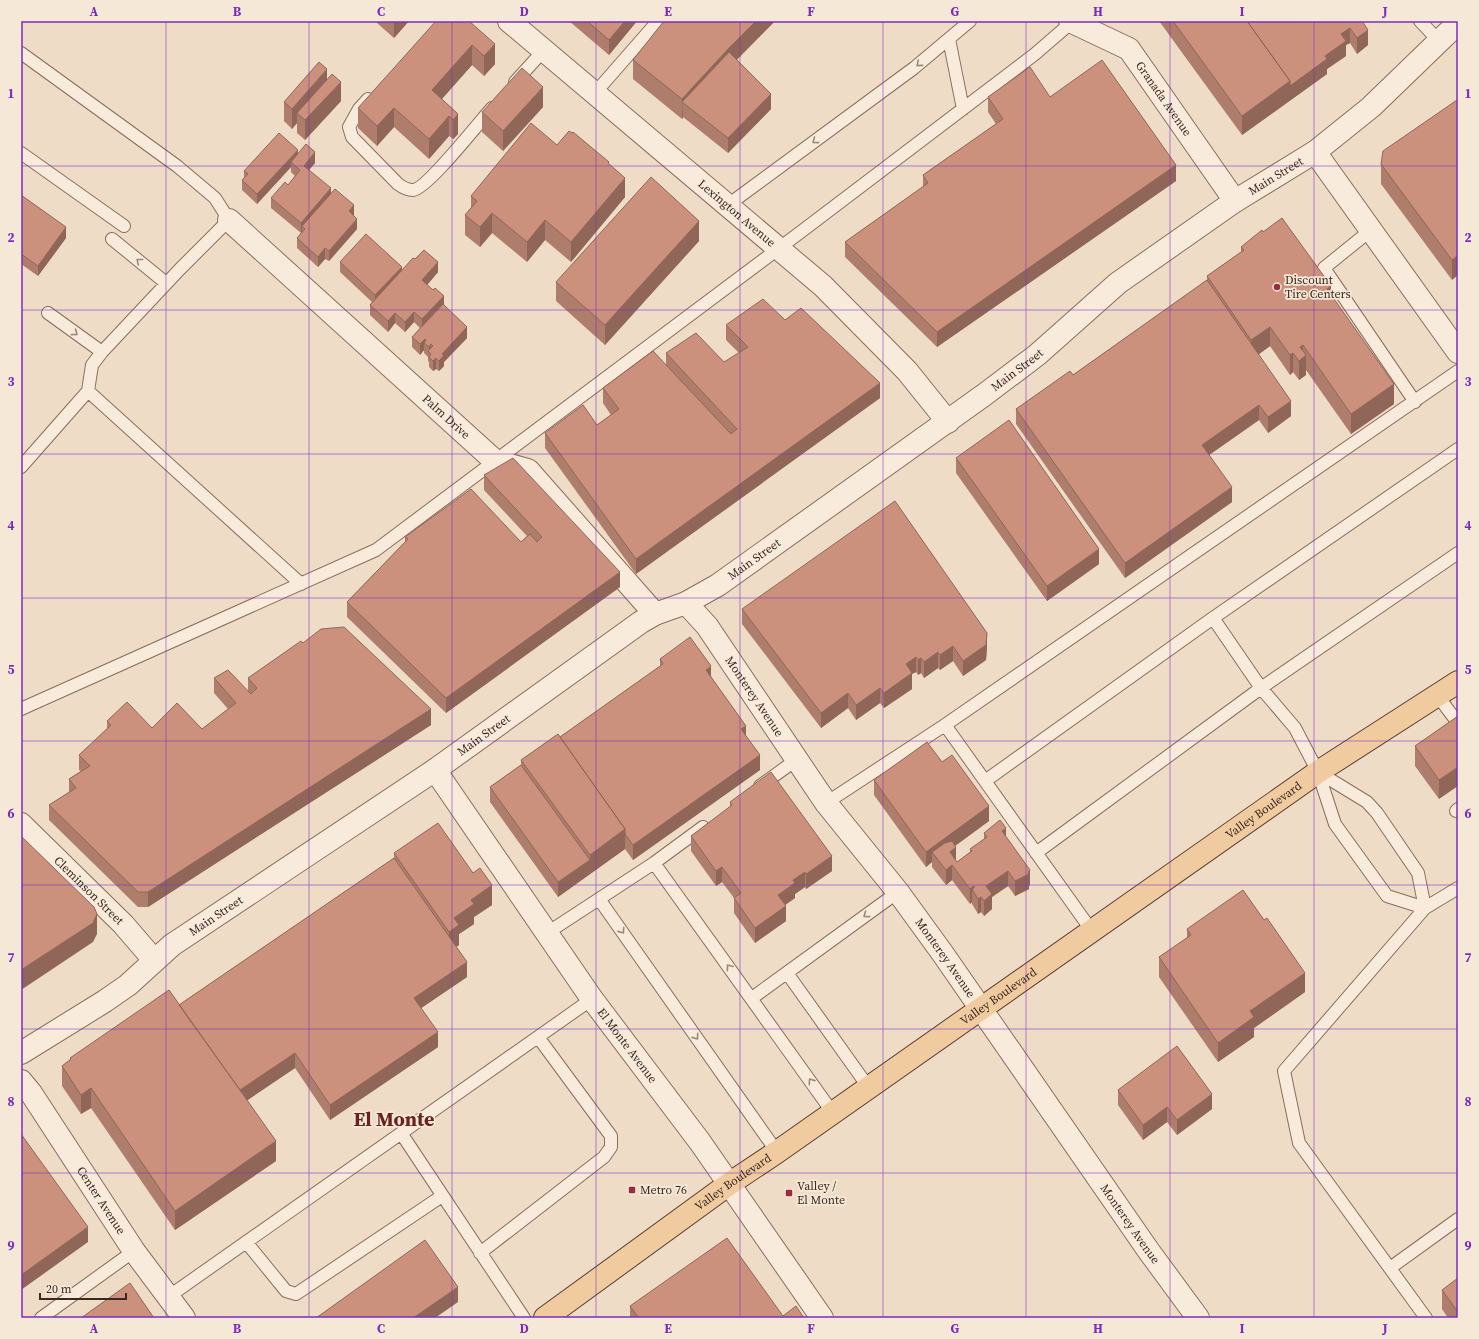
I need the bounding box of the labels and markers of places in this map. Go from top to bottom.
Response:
place label: Discount Tire Centers [1285,272,1351,302]
marker: Discount Tire Centers [1272,282,1282,292]
place label: Valley / El Monte [797,1178,845,1208]
place label: Metro 76 [640,1182,687,1198]
marker: Metro 76 [627,1185,637,1195]
marker: Valley / El Monte [784,1188,794,1198]

